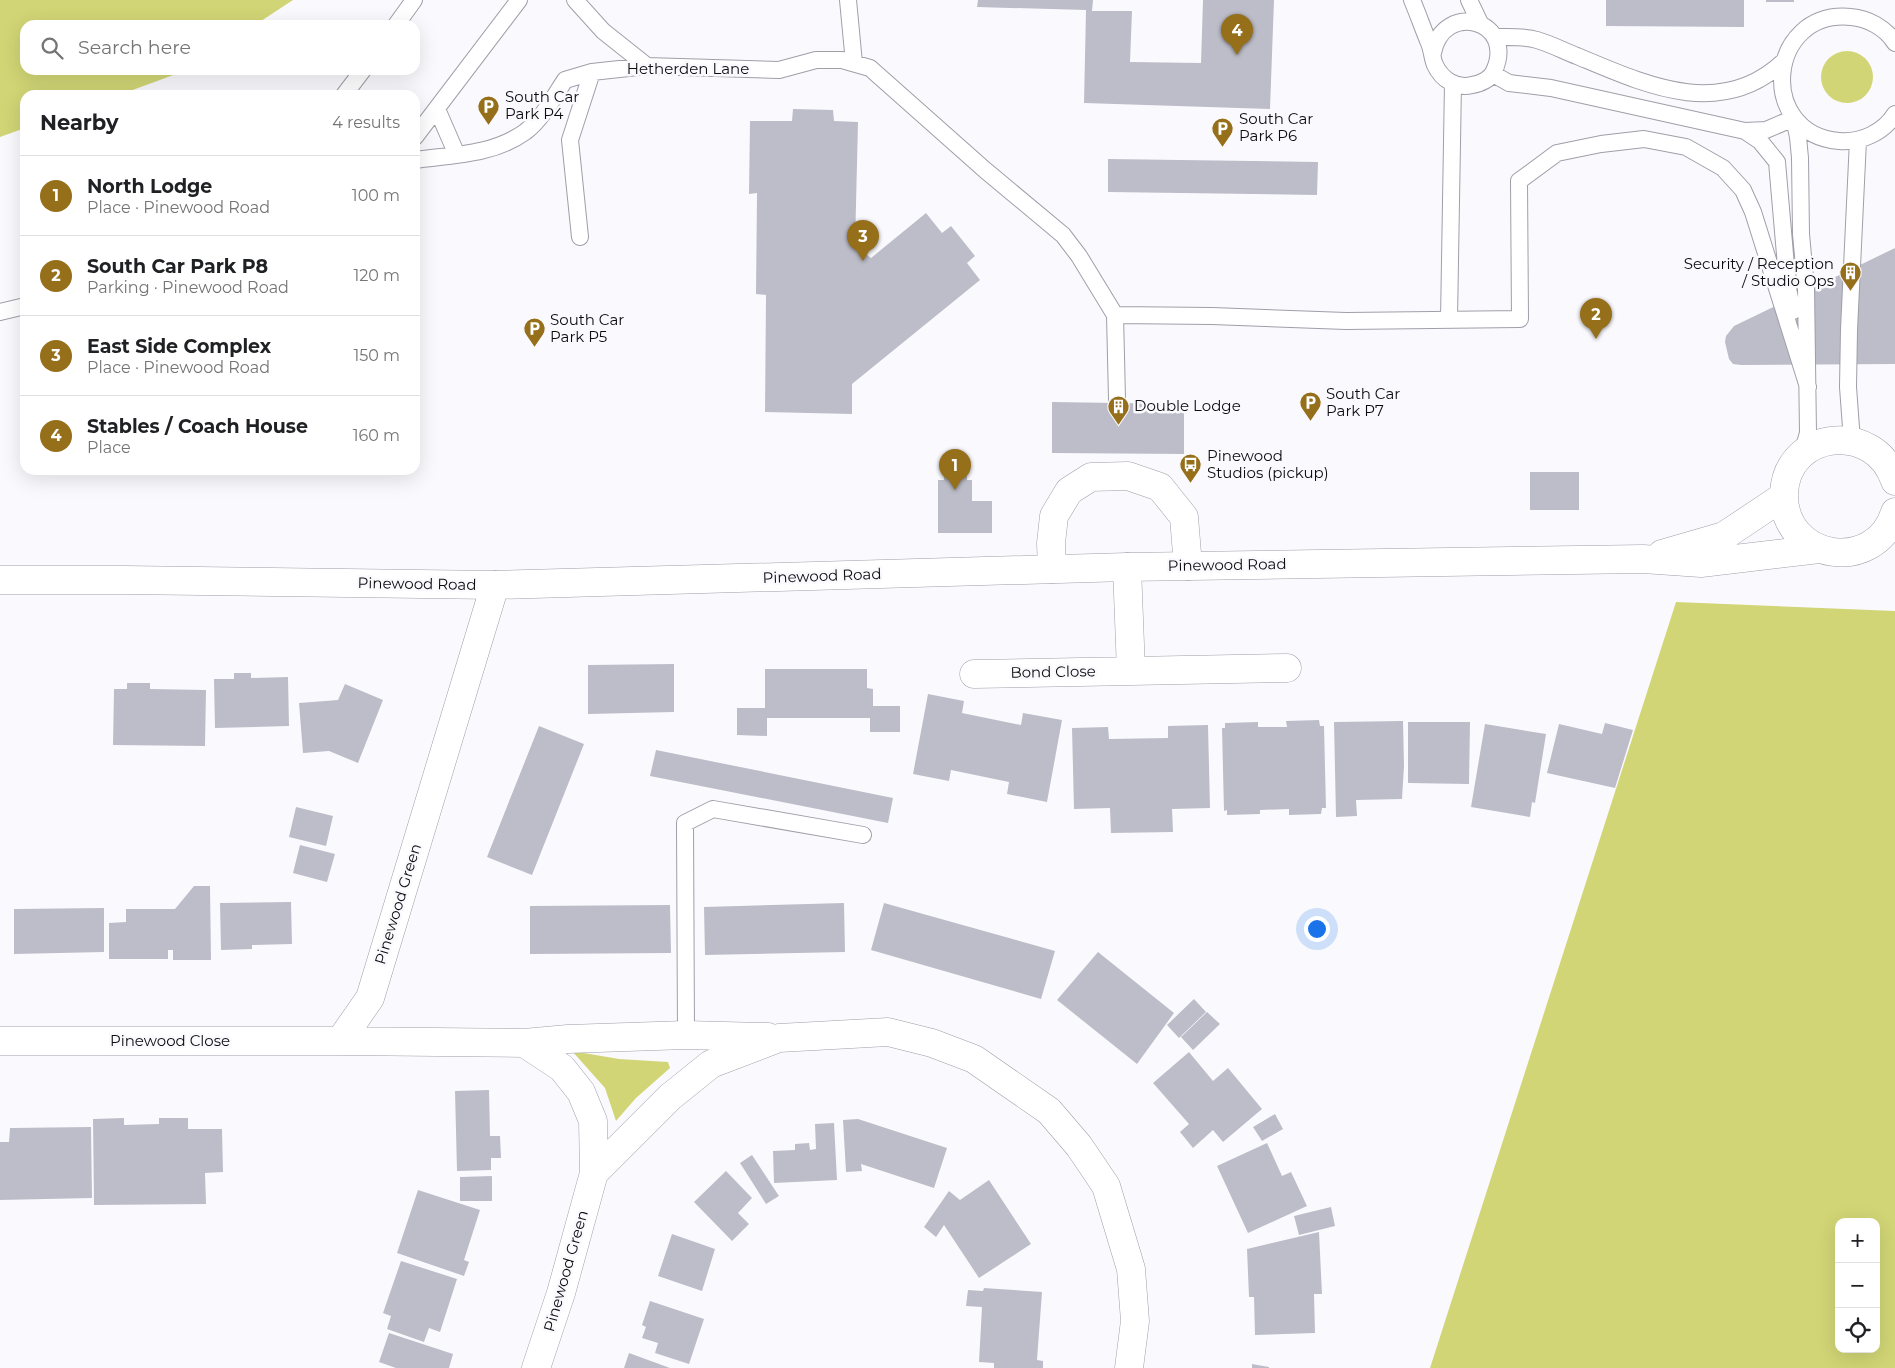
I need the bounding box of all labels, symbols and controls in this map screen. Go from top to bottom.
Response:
pin: 4 [1221,14,1253,55]
search box [20,20,420,75]
icon: search [38,34,66,62]
text: Search here [78,36,191,59]
street label: Hetherden Lane [627,59,749,78]
place label: South Car Park P4 [505,87,579,123]
parking icon: South Car Park P4 [477,94,501,125]
place label: South Car Park P6 [1239,109,1313,145]
text: Nearby [40,110,119,135]
text: 4 results [332,113,400,132]
parking icon: South Car Park P6 [1211,116,1235,147]
text: North Lodge [87,175,212,198]
text: 1 [53,186,59,205]
text: 100 m [352,186,400,205]
text: Place · Pinewood Road [87,198,270,217]
pin: 3 [847,220,879,261]
place label: Security / Reception / Studio Ops [1684,254,1834,290]
text: South Car Park P8 [87,255,268,278]
building icon: Security / Reception / Studio Ops [1838,261,1862,292]
text: 2 [51,266,61,285]
text: 120 m [353,266,400,285]
text: Parking · Pinewood Road [87,278,289,297]
pin: 2 [1580,298,1612,339]
place label: South Car Park P5 [550,310,624,346]
parking icon: South Car Park P5 [522,317,546,348]
text: East Side Complex [87,335,271,358]
text: 3 [51,346,61,365]
text: 150 m [353,346,400,365]
text: Place · Pinewood Road [87,358,270,377]
place label: South Car Park P7 [1326,384,1400,420]
parking icon: South Car Park P7 [1298,391,1322,422]
building icon: Double Lodge [1106,394,1130,425]
place label: Double Lodge [1134,396,1241,415]
text: Stables / Coach House [87,415,308,438]
text: 4 [50,426,62,445]
text: 160 m [353,426,400,445]
text: Place [87,438,131,457]
place label: Pinewood Studios (pickup) [1207,446,1329,482]
pin: 1 [939,449,971,490]
bus stop icon: Pinewood Studios (pickup) [1179,453,1203,484]
street label: Pinewood Road [1167,554,1287,575]
street label: Pinewood Road [762,564,882,587]
street label: Pinewood Road [357,573,477,594]
street label: Bond Close [1010,661,1096,682]
street label: Pinewood Green [370,841,425,967]
your location [1304,916,1330,942]
street label: Pinewood Close [110,1031,230,1050]
street label: Pinewood Green [539,1208,592,1334]
map controls [1835,1218,1880,1353]
button: + [1835,1218,1880,1263]
button: − [1835,1263,1880,1308]
button: locate [1835,1308,1880,1353]

